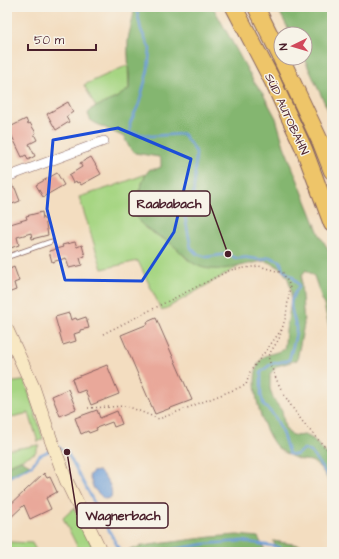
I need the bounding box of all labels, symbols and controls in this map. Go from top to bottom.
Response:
scale bar [28,26,96,52]
north arrow [273,26,313,66]
text: 50 m [34,32,65,49]
text: N [276,43,291,51]
street label: SÜD AUTOBAHN [260,71,313,158]
callout: Raababach [129,191,210,216]
text: Raababach [137,195,202,213]
callout: Wagnerbach [77,503,168,528]
text: Wagnerbach [85,507,161,527]

